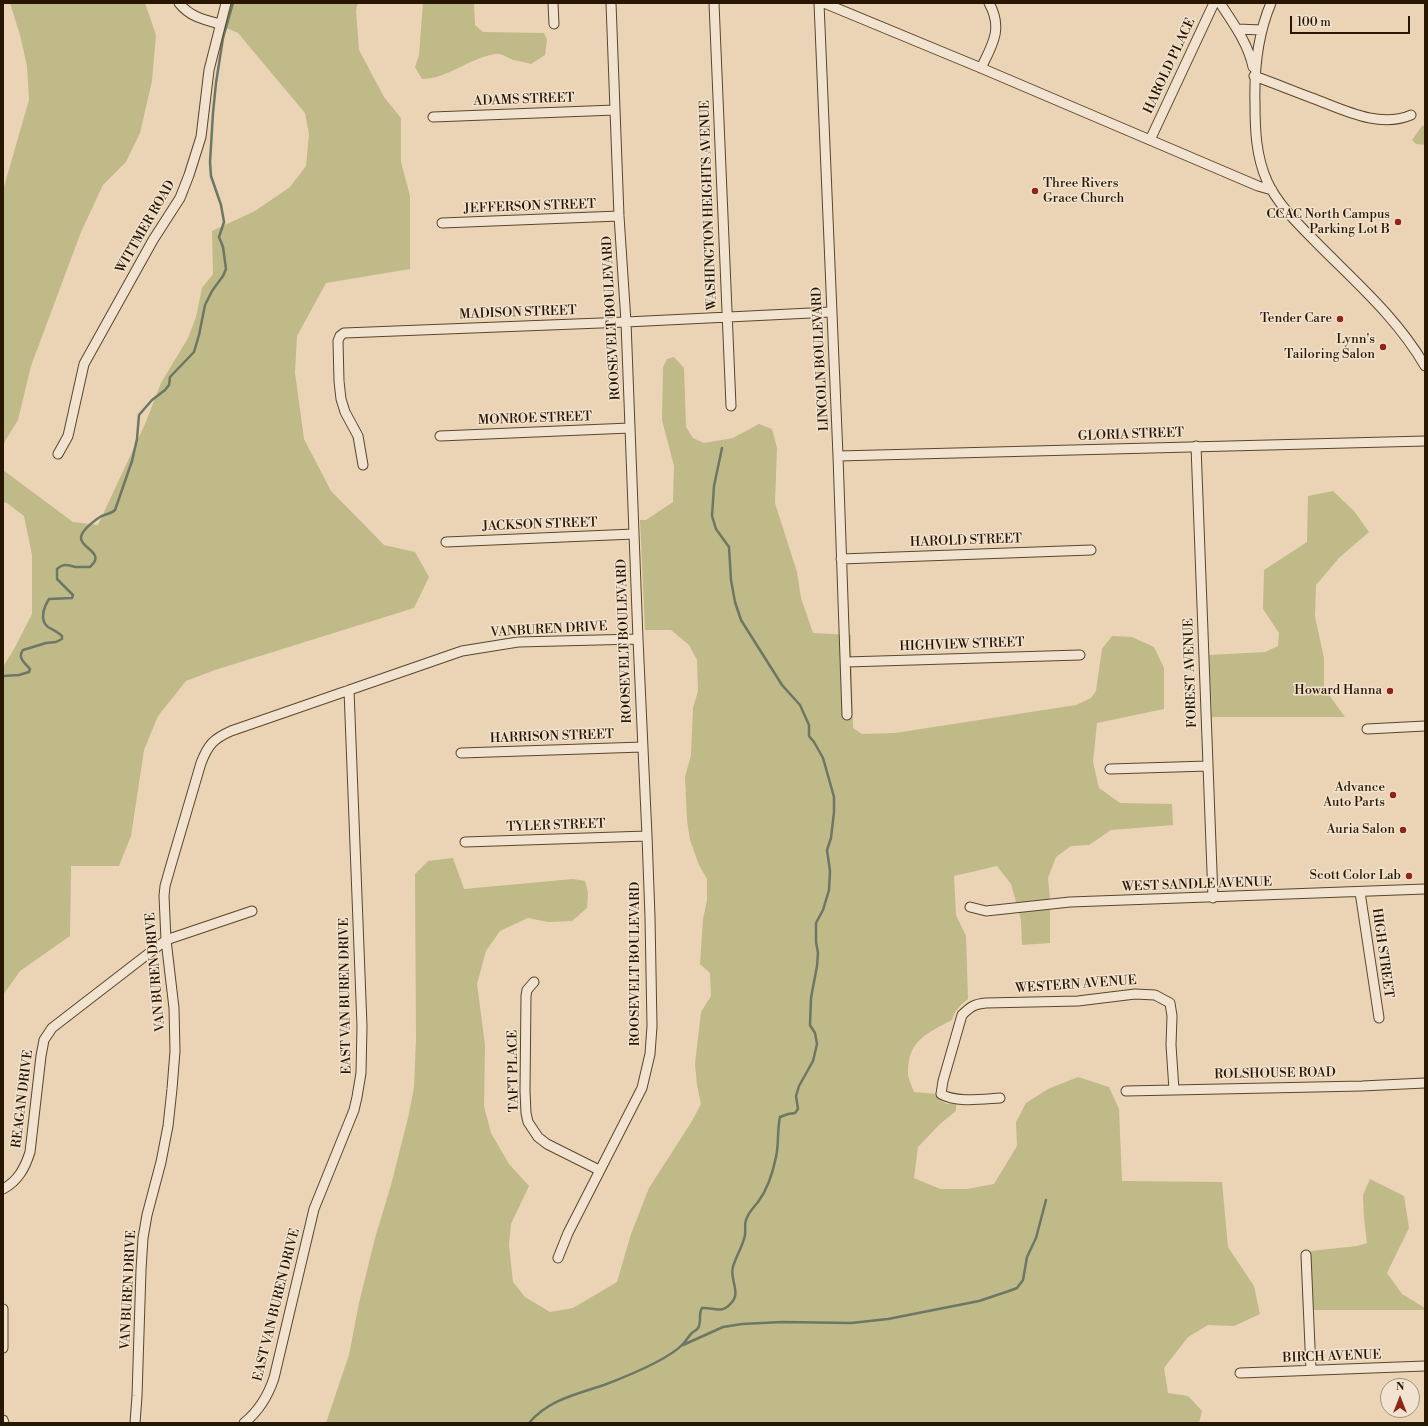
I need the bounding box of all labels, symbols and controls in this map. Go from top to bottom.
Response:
scale bar [1292,8,1412,34]
text: 100 m [1297,15,1331,30]
street label: HAROLD PLACE [1141,16,1199,116]
street label: ADAMS STREET [473,90,575,110]
street label: WASHINGTON HEIGHTS AVENUE [698,100,720,310]
place label: Three Rivers Grace Church [1043,176,1124,207]
street label: WITTMER ROAD [113,178,179,276]
marker: Three Rivers Grace Church [1030,186,1040,196]
street label: JEFFERSON STREET [464,197,596,217]
place label: CCAC North Campus Parking Lot B [1267,207,1390,238]
marker: CCAC North Campus Parking Lot B [1393,217,1403,227]
street label: ROOSEVELT BOULEVARD [600,235,624,401]
street label: LINCOLN BOULEVARD [809,286,833,432]
street label: MADISON STREET [459,303,577,323]
place label: Tender Care [1260,311,1332,327]
marker: Tender Care [1335,314,1345,324]
place label: Lynn's Tailoring Salon [1284,332,1375,363]
marker: Lynn's Tailoring Salon [1378,342,1388,352]
street label: MONROE STREET [478,409,592,429]
street label: GLORIA STREET [1078,425,1184,445]
street label: JACKSON STREET [482,515,598,535]
street label: HAROLD STREET [910,531,1022,551]
street label: ROOSEVELT BOULEVARD [614,558,636,724]
street label: FOREST AVENUE [1181,618,1201,728]
street label: VANBUREN DRIVE [490,619,608,641]
street label: HIGHVIEW STREET [899,635,1025,655]
place label: Howard Hanna [1294,683,1382,699]
marker: Howard Hanna [1385,686,1395,696]
street label: HARRISON STREET [490,727,614,747]
place label: Advance Auto Parts [1323,780,1385,811]
marker: Advance Auto Parts [1388,790,1398,800]
street label: TYLER STREET [506,816,606,836]
place label: Auria Salon [1326,822,1395,838]
marker: Auria Salon [1398,825,1408,835]
place label: Scott Color Lab [1310,868,1401,884]
marker: Scott Color Lab [1404,871,1414,881]
street label: WEST SANDLE AVENUE [1122,875,1272,895]
street label: ROOSEVELT BOULEVARD [628,882,644,1046]
street label: HIGH STREET [1368,907,1396,999]
street label: VAN BUREN DRIVE [143,912,169,1032]
street label: EAST VAN BUREN DRIVE [337,917,355,1075]
street label: WESTERN AVENUE [1015,973,1137,997]
street label: TAFT PLACE [505,1030,523,1112]
street label: REAGAN DRIVE [9,1049,37,1149]
street label: ROLSHOUSE ROAD [1214,1065,1336,1083]
street label: EAST VAN BUREN DRIVE [250,1227,304,1383]
street label: VAN BUREN DRIVE [118,1230,140,1350]
street label: BIRCH AVENUE [1282,1347,1382,1367]
north arrow [1380,1378,1420,1418]
text: N [1396,1380,1404,1394]

